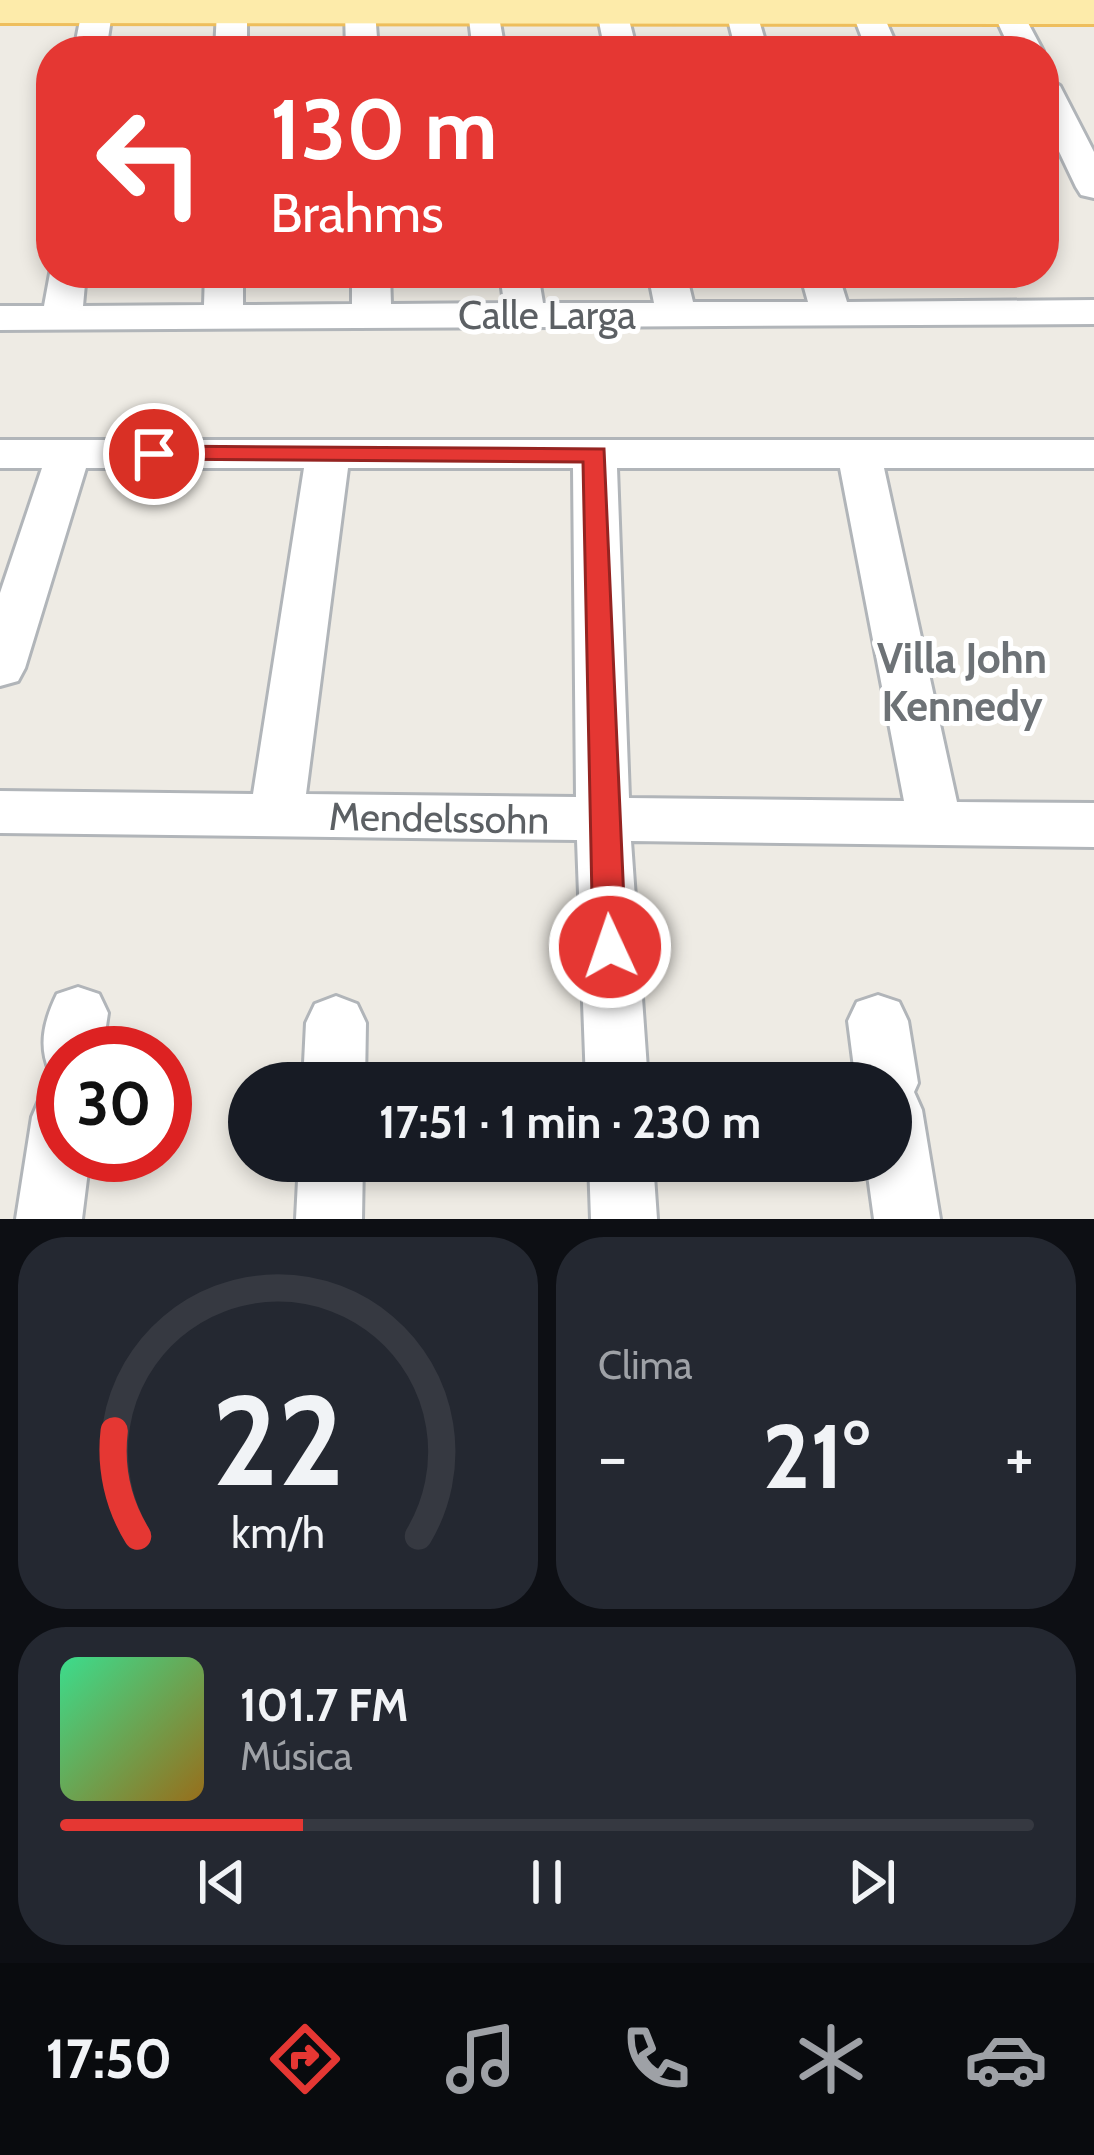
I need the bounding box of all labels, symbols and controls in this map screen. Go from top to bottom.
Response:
text: 130 m [270,78,497,180]
icon: left [72,84,228,240]
text: Brahms [270,180,444,246]
street label: Calle Larga [458,291,636,339]
pin [103,403,205,505]
icon: arrive [121,421,187,487]
district label: Villa John Kennedy [877,632,1047,732]
street label: Mendelssohn [328,792,550,844]
position arrow [547,884,673,1010]
speed limit sign: 30 [36,1026,192,1182]
text: 17:51 · 1 min · 230 m [379,1095,761,1149]
text: Clima [598,1341,692,1389]
text: 22 [212,1365,344,1516]
text: 21° [763,1401,869,1511]
text: − [598,1416,627,1497]
text: + [1005,1416,1034,1497]
text: km/h [231,1507,325,1559]
text: 101.7 FM [240,1678,408,1732]
text: Música [240,1732,352,1780]
icon: previous [189,1849,255,1915]
icon: pause [514,1849,580,1915]
icon: next [839,1849,905,1915]
icon: directions [263,2017,347,2101]
icon: music [439,2017,523,2101]
icon: phone [614,2017,698,2101]
icon: climate [789,2017,873,2101]
icon: car [964,2017,1048,2101]
text: 17:50 [46,2026,172,2092]

